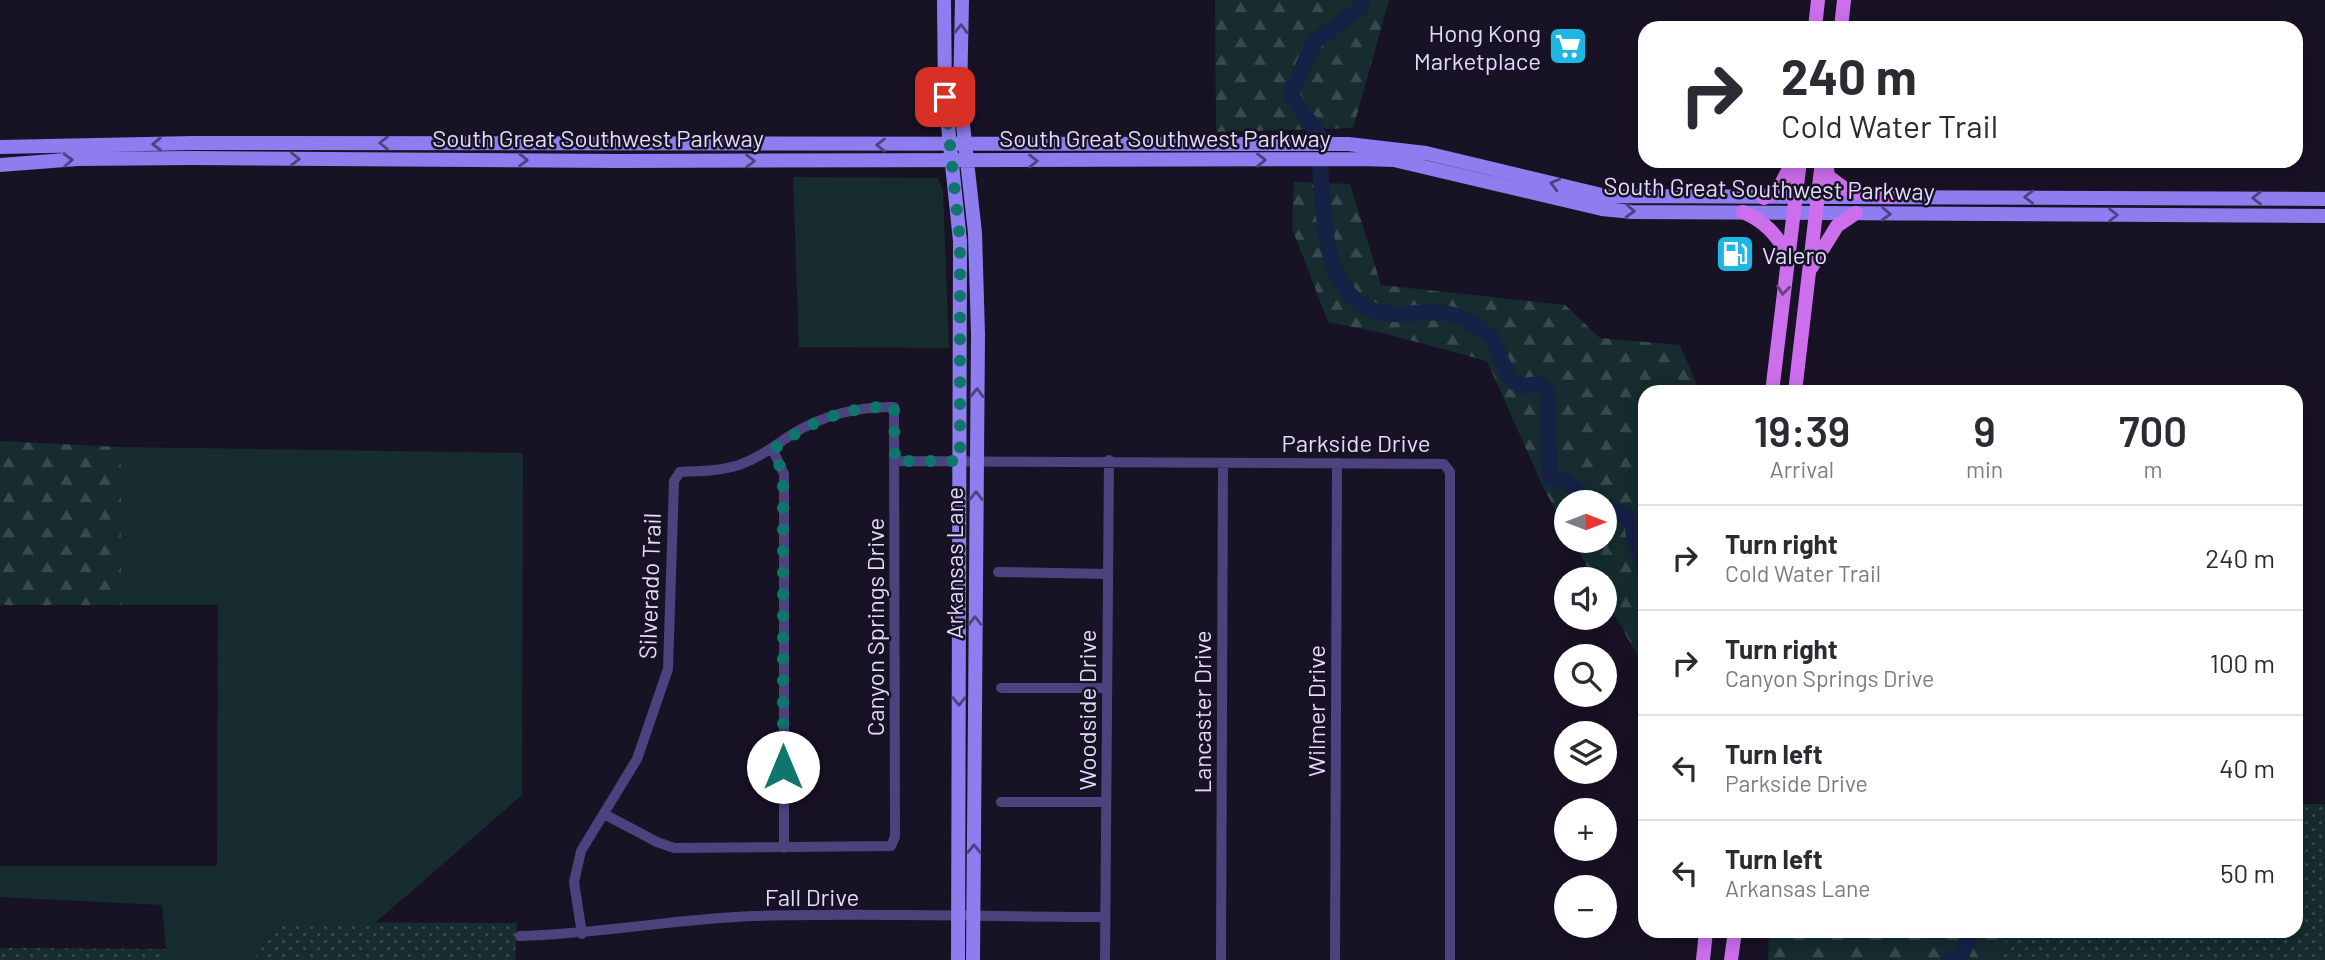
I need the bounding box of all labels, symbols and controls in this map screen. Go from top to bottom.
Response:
place label: Hong Kong Marketplace [1414,18,1541,75]
one-way arrow [954,23,969,34]
supermarket icon: Hong Kong Marketplace [1547,25,1589,67]
text: 240 m [1781,46,1917,105]
icon: right [1666,49,1757,140]
pin [915,67,975,127]
icon: arrive [926,78,964,116]
text: Cold Water Trail [1781,106,1998,144]
street label: South Great Southwest Parkway [432,123,764,152]
street label: South Great Southwest Parkway [999,123,1331,152]
one-way arrow [379,135,389,151]
one-way arrow [151,136,162,152]
one-way arrow [876,137,886,153]
one-way arrow [291,151,301,167]
one-way arrow [63,152,74,167]
one-way arrow [518,152,529,168]
one-way arrow [1256,152,1267,168]
one-way arrow [745,153,756,168]
one-way arrow [1029,153,1039,169]
street label: South Great Southwest Parkway [1603,171,1935,205]
one-way arrow [1549,178,1561,192]
one-way arrow [2024,189,2034,205]
one-way arrow [2251,190,2262,206]
one-way arrow [1624,203,1635,218]
one-way arrow [1881,206,1891,222]
one-way arrow [2108,207,2119,223]
fuel station icon: Valero [1714,233,1756,275]
place label: Valero [1762,240,1827,269]
one-way arrow [1776,284,1791,296]
one-way arrow [969,387,985,397]
text: 19:39 [1754,405,1850,455]
text: 9 [1973,405,1996,455]
text: 700 [2119,405,2187,455]
street label: Parkside Drive [1282,428,1430,457]
text: Arrival [1770,455,1834,483]
text: min [1966,455,2003,483]
text: m [2144,455,2163,483]
street label: Arkansas Lane [939,487,968,639]
one-way arrow [968,490,984,501]
north arrow [1554,490,1617,553]
map controls [1554,490,1617,938]
street label: Silverado Trail [632,512,666,660]
street label: Canyon Springs Drive [860,518,889,736]
text: Turn right [1725,528,1838,559]
icon: right [1666,539,1704,577]
text: 240 m [2205,542,2275,573]
text: Cold Water Trail [1725,559,1881,587]
button: sound [1554,567,1617,630]
one-way arrow [967,615,983,626]
street label: Woodside Drive [1072,630,1101,791]
street label: Lancaster Drive [1187,630,1216,794]
text: Turn right [1725,633,1838,664]
button: search [1554,644,1617,707]
icon: right [1666,644,1704,682]
street label: Wilmer Drive [1301,645,1330,777]
text: 100 m [2210,647,2275,678]
text: Canyon Springs Drive [1725,664,1934,692]
one-way arrow [951,696,967,706]
button: layers [1554,721,1617,784]
position arrow [746,730,820,804]
text: Turn left [1725,738,1823,769]
icon: left [1666,749,1704,787]
text: 40 m [2219,752,2275,783]
text: Parkside Drive [1725,769,1868,797]
button: + [1554,798,1617,861]
one-way arrow [966,843,981,854]
text: Turn left [1725,843,1823,874]
icon: left [1666,854,1704,892]
text: 50 m [2220,857,2275,888]
text: Arkansas Lane [1725,874,1871,902]
button: − [1554,875,1617,938]
street label: Fall Drive [765,882,859,911]

